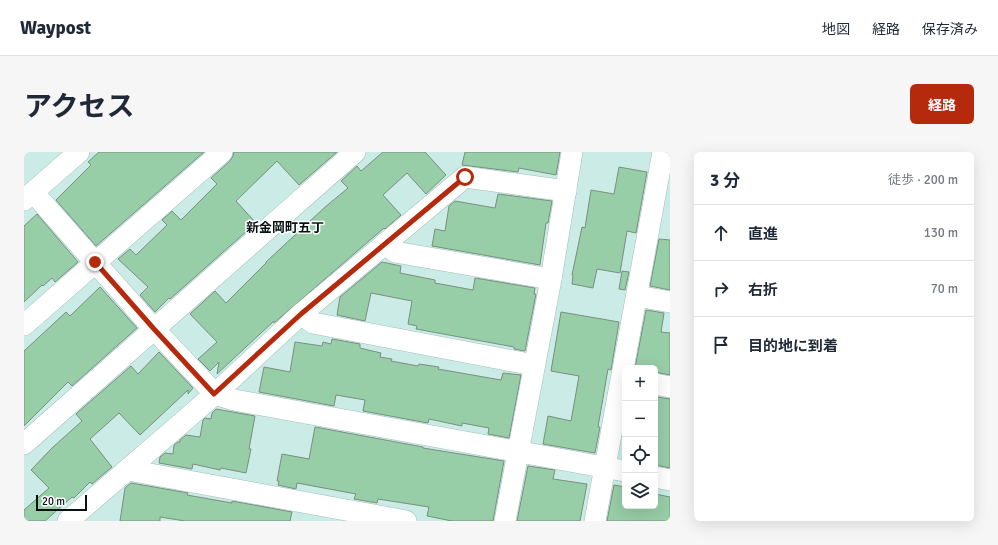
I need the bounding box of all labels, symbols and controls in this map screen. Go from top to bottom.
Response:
text: Waypost [20,16,91,40]
text: 地図 [822,21,850,38]
text: 経路 [872,21,900,38]
text: 保存済み [922,21,978,38]
button: 経路 [910,84,974,124]
text: アクセス [24,90,135,124]
route start [456,168,474,186]
text: 3 分 [710,170,740,191]
text: 徒歩 · 200 m [888,172,958,188]
district label: 新金岡町五丁 [246,220,324,236]
icon: ahead [710,222,732,244]
text: 直進 [748,225,778,243]
text: 130 m [924,225,958,241]
route end [86,253,104,271]
icon: right [710,278,732,300]
text: 右折 [748,281,778,299]
text: 70 m [931,281,958,297]
icon: arrive [710,334,732,356]
text: 目的地に到着 [748,337,838,355]
map controls [622,365,658,509]
button: + [622,365,658,401]
button: − [622,401,658,437]
button: locate [622,437,658,473]
button: layers [622,473,658,509]
scale bar [36,493,87,512]
text: 20 m [42,495,65,508]

